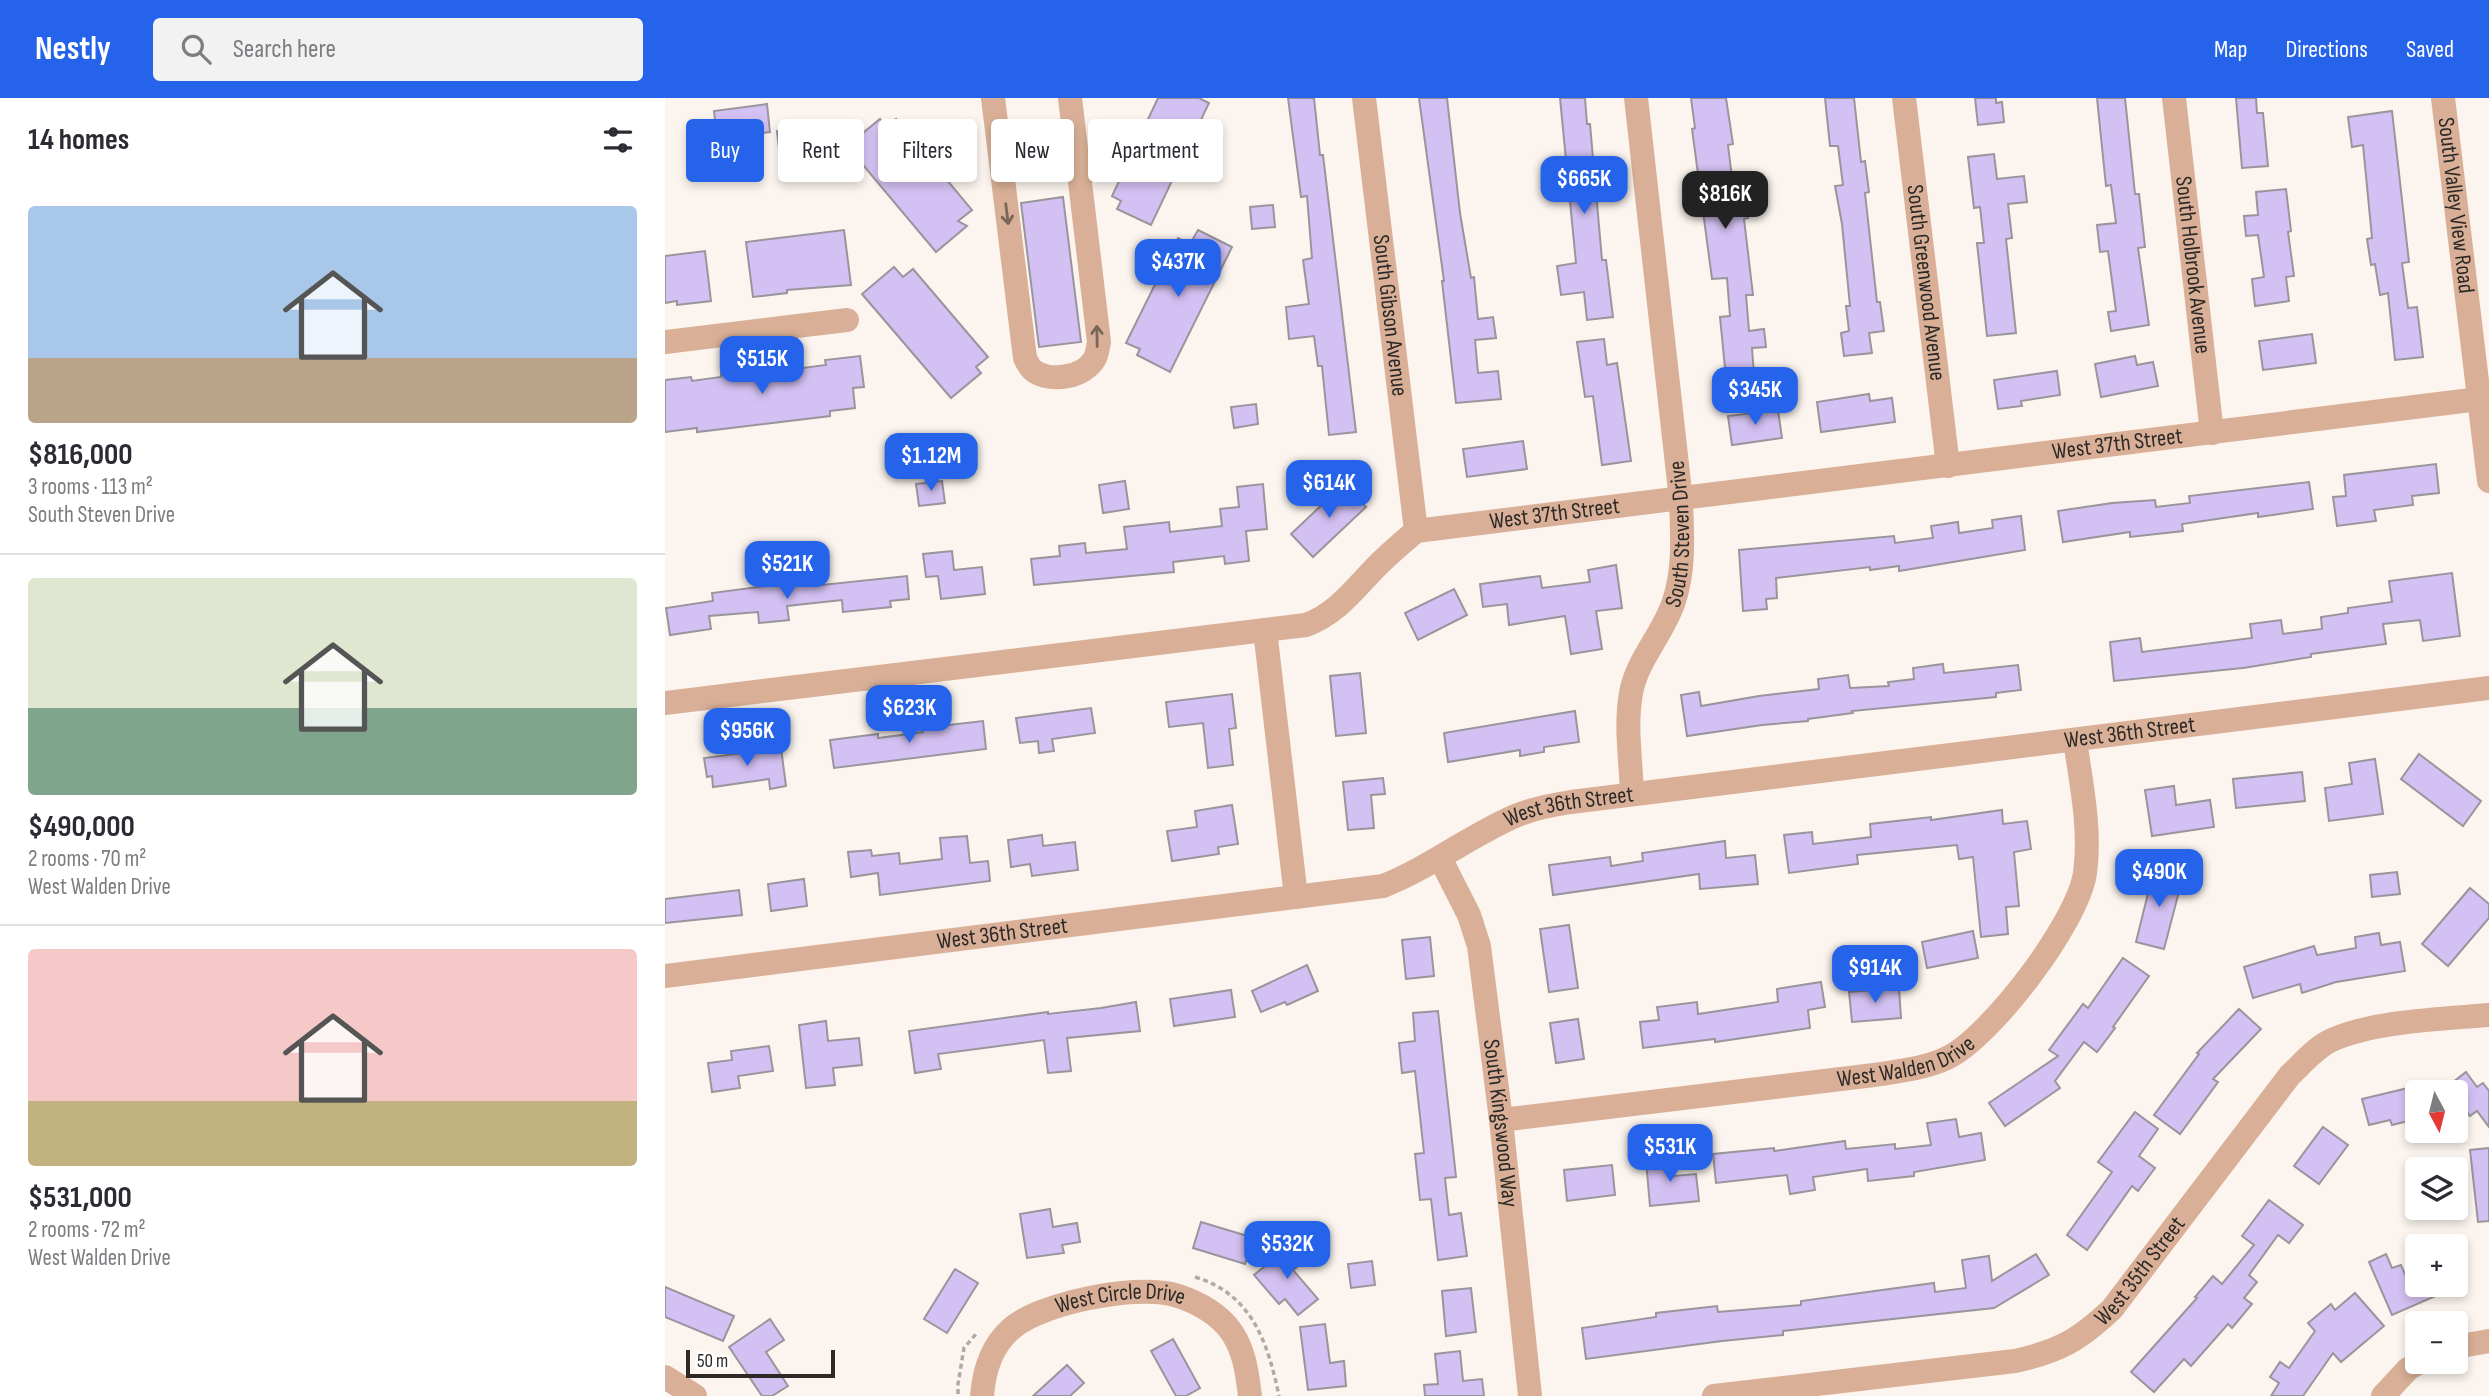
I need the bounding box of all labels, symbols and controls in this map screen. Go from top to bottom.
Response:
search box [153,18,643,81]
text: Nestly [35,29,111,69]
icon: search [177,30,215,68]
text: Search here [233,34,336,65]
text: Map [2214,35,2247,64]
text: Directions [2285,35,2368,64]
text: Saved [2406,35,2454,64]
street label: South Valley View Road [2431,116,2480,295]
chip: Buy [686,119,764,182]
chip: Rent [778,119,864,182]
chip: Filters [878,119,977,182]
chip: New [991,119,1074,182]
chip: Apartment [1088,119,1223,182]
icon: filters [599,121,637,159]
text: 14 homes [28,122,129,158]
pin: $665K [1535,156,1633,216]
text: $665K [1557,165,1611,193]
pin: $816K [1676,172,1774,231]
street label: South Holbrook Avenue [2169,175,2217,355]
text: $816K [1698,180,1752,208]
street label: South Greenwood Avenue [1900,183,1952,382]
one-way arrow [1001,203,1014,225]
street label: South Gibson Avenue [1367,233,1414,398]
pin: $437K [1129,240,1227,299]
text: $437K [1151,248,1205,276]
icon: home [270,252,396,378]
one-way arrow [1091,325,1104,348]
pin: $515K [713,336,811,396]
text: $515K [736,345,788,373]
pin: $345K [1706,368,1804,427]
text: $345K [1728,376,1782,404]
street label: West 37th Street [2051,422,2184,466]
pin: $1.12M [874,434,988,493]
text: $816,000 [28,437,133,473]
text: $1.12M [901,442,961,470]
street label: South Steven Drive [1659,459,1696,611]
pin: $614K [1280,460,1378,520]
text: $614K [1302,469,1356,497]
text: 3 rooms · 113 m² [28,473,153,501]
street label: West 37th Street [1488,492,1621,536]
text: South Steven Drive [28,501,175,529]
pin: $521K [738,542,836,601]
text: $521K [761,550,813,578]
icon: home [270,624,396,750]
pin: $623K [860,686,958,745]
text: $623K [882,694,936,722]
pin: $956K [698,708,796,768]
street label: West 36th Street [2063,711,2197,755]
text: $956K [720,717,774,745]
street label: West 36th Street [1499,780,1635,833]
text: $490,000 [28,809,135,845]
text: 2 rooms · 70 m² [28,845,146,873]
pin: $490K [2110,850,2208,909]
text: $490K [2131,858,2187,886]
text: West Walden Drive [28,873,171,901]
street label: West 36th Street [935,912,1069,956]
pin: $914K [1826,946,1924,1005]
text: $914K [1848,954,1902,982]
icon: home [270,995,396,1121]
street label: West Walden Drive [1835,1030,1981,1093]
street label: South Kingswood Way [1477,1038,1524,1209]
north arrow [2405,1080,2467,1143]
map controls [2405,1080,2468,1374]
pin: $531K [1621,1124,1719,1184]
text: $531K [1644,1133,1696,1161]
button: layers [2405,1157,2468,1220]
text: $531,000 [28,1180,132,1216]
street label: West 35th Street [2089,1211,2191,1332]
text: 2 rooms · 72 m² [28,1216,146,1244]
pin: $532K [1238,1222,1336,1281]
text: $532K [1260,1230,1314,1258]
button: + [2405,1234,2468,1297]
text: West Walden Drive [28,1244,171,1272]
street label: West Circle Drive [1052,1278,1189,1320]
button: − [2405,1311,2468,1374]
scale bar [686,1347,835,1379]
text: 50 m [697,1350,728,1373]

